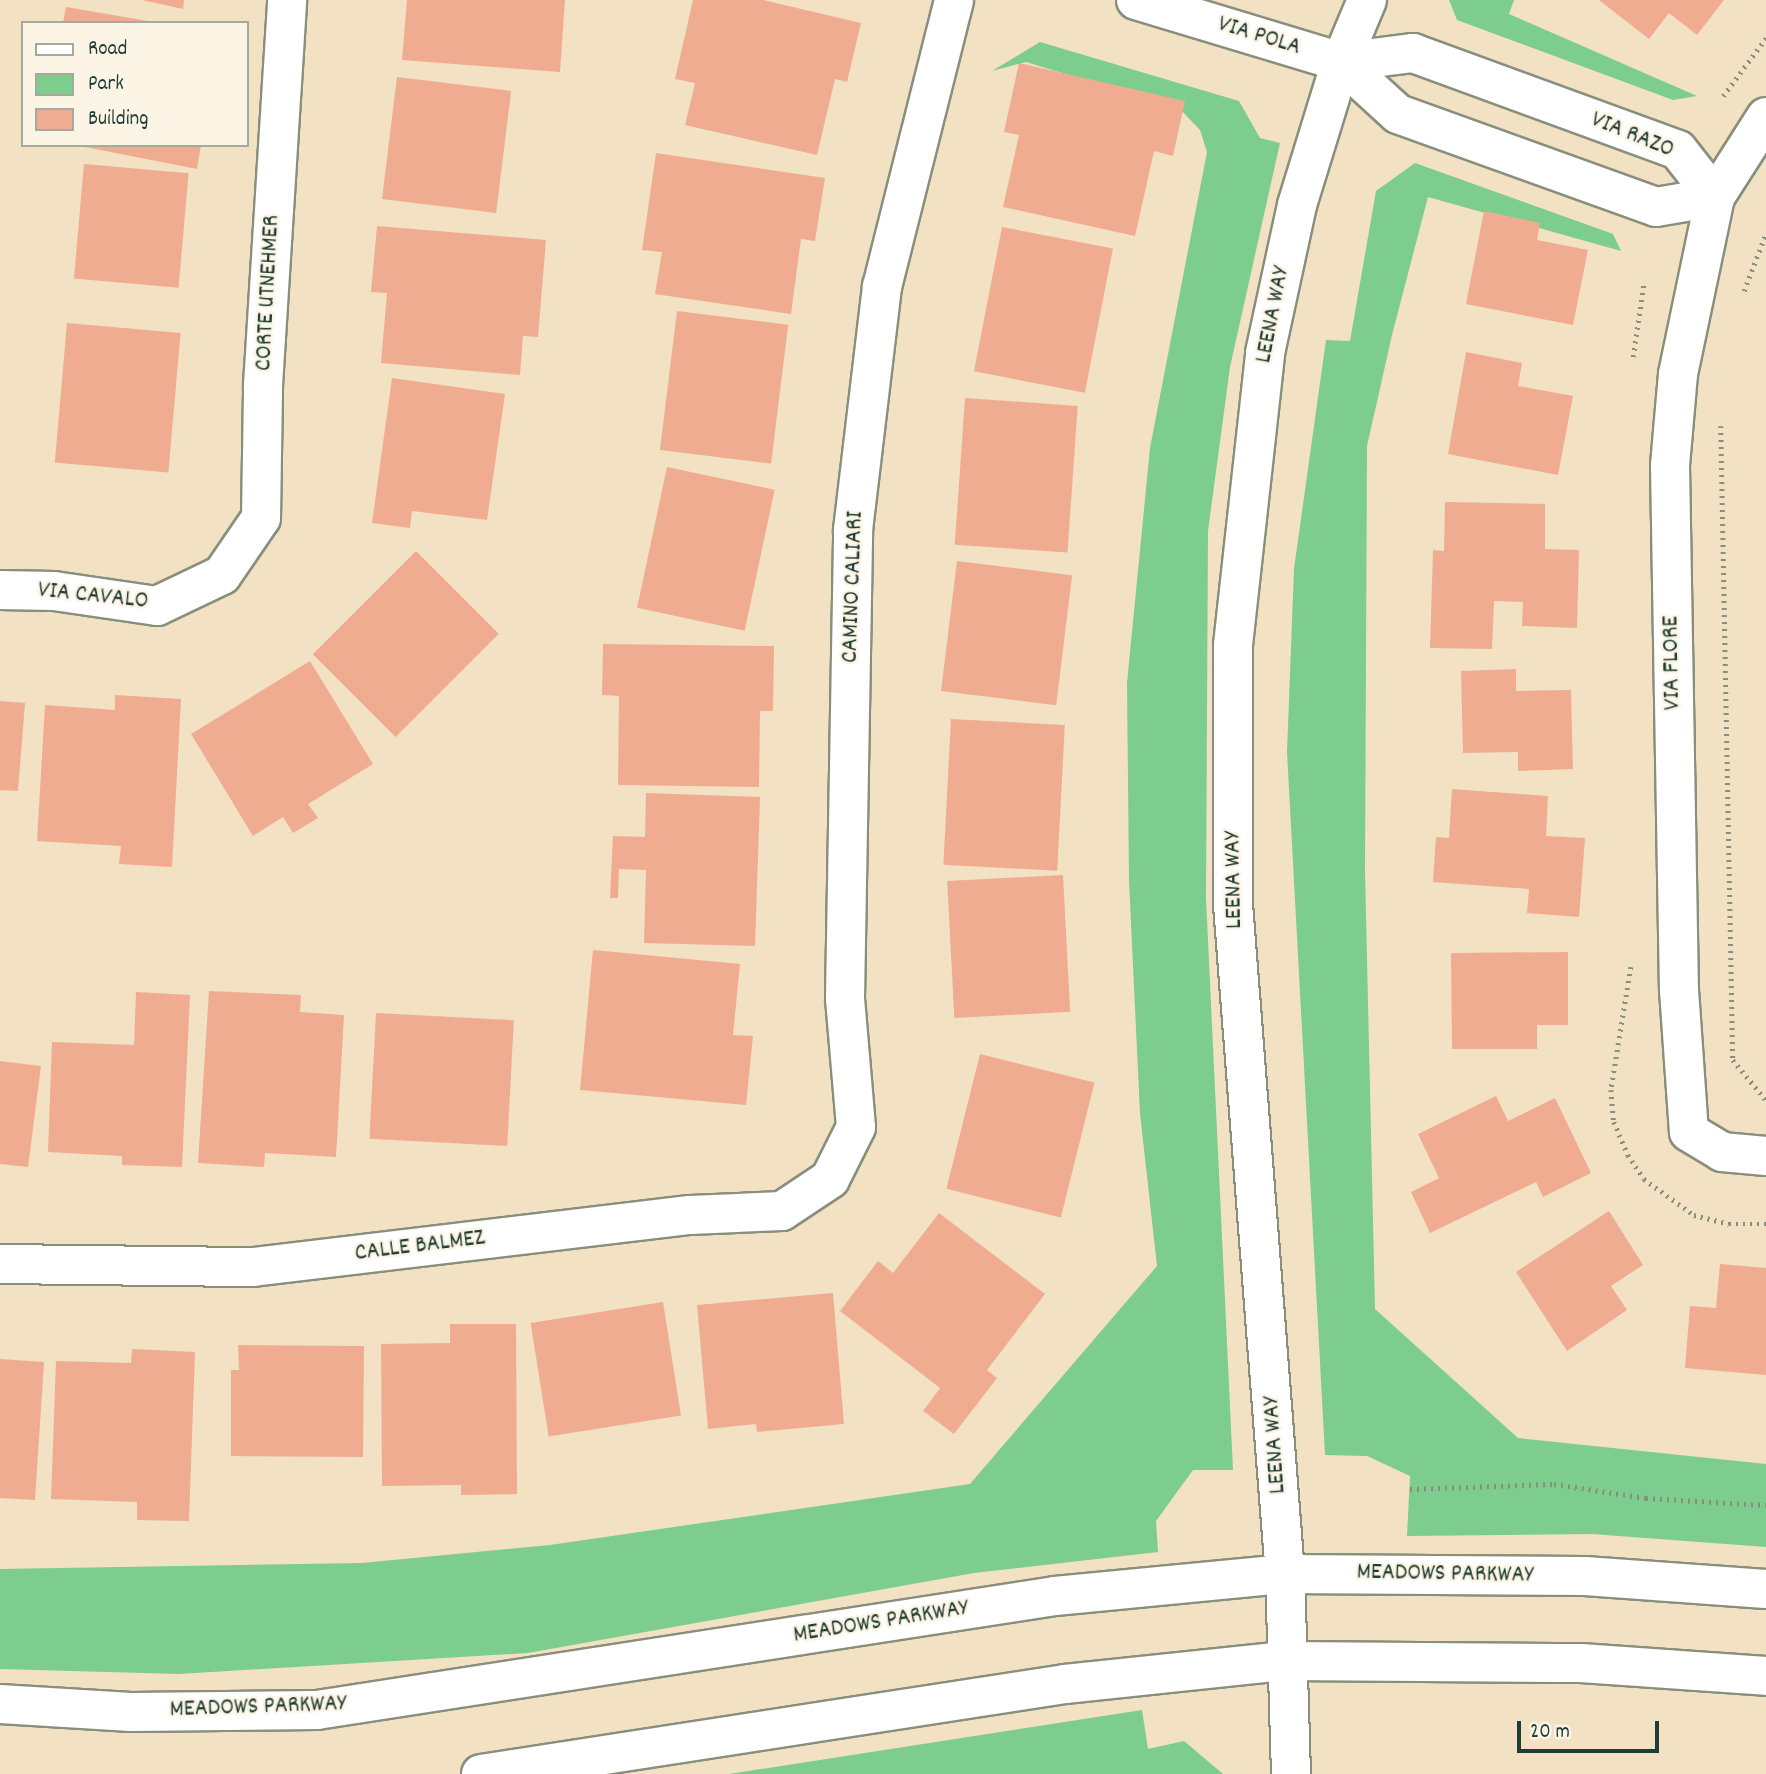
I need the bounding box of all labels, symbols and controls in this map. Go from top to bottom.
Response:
street label: VIA POLA [1214,11,1304,63]
legend [21,21,248,147]
text: Road [88,35,127,65]
text: Park [88,70,124,100]
text: Building [88,105,148,135]
street label: VIA RAZO [1586,106,1678,166]
street label: CORTE UTNEHMER [251,214,287,372]
street label: LEENA WAY [1251,264,1297,366]
street label: CAMINO CALIARI [837,511,871,663]
street label: VIA CAVALO [36,577,150,617]
street label: VIA FLORE [1658,616,1688,710]
street label: LEENA WAY [1220,831,1250,929]
street label: CALLE BALMEZ [353,1225,487,1269]
street label: LEENA WAY [1258,1395,1294,1495]
street label: MEADOWS PARKWAY [1357,1559,1533,1591]
street label: MEADOWS PARKWAY [792,1595,970,1651]
street label: MEADOWS PARKWAY [169,1691,347,1725]
scale bar [1521,1708,1663,1752]
text: 20 m [1530,1718,1570,1748]

